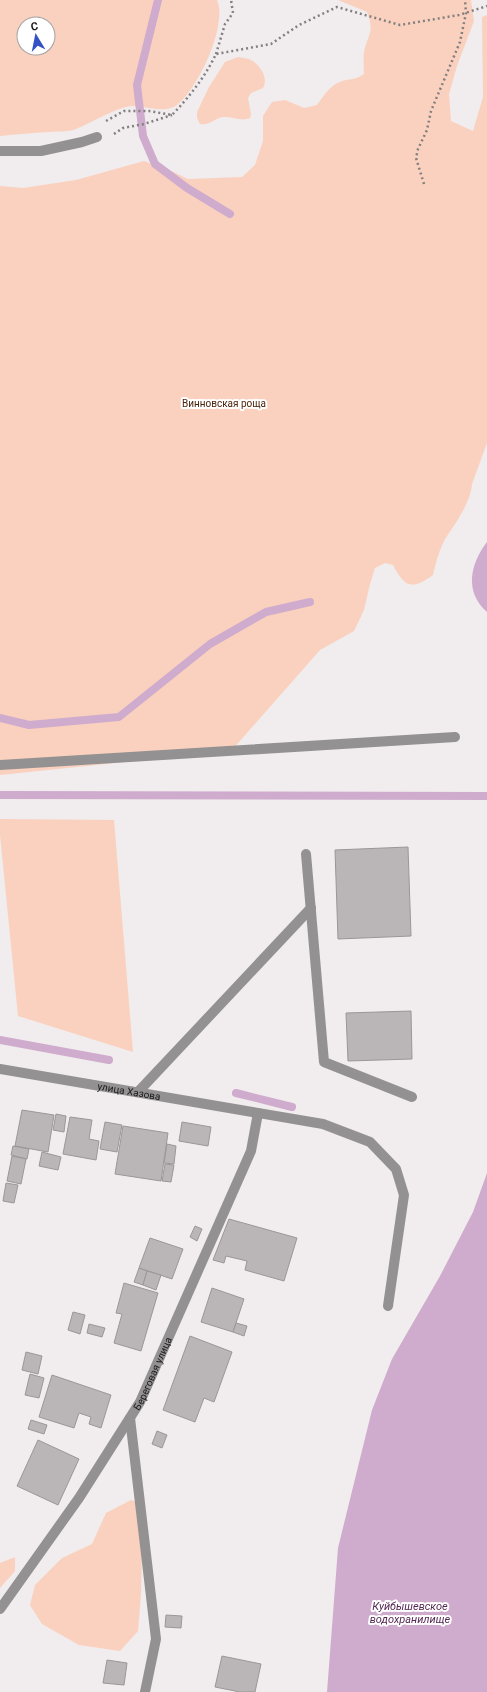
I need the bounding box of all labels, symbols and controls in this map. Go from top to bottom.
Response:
north arrow [16,16,56,56]
text: С [30,20,39,34]
park label: Винновская роща [182,398,266,409]
street label: улица Хазова [97,1080,161,1102]
street label: Береговая улица [131,1335,174,1412]
water label: Куйбышевское водохранилище [370,1600,451,1626]

